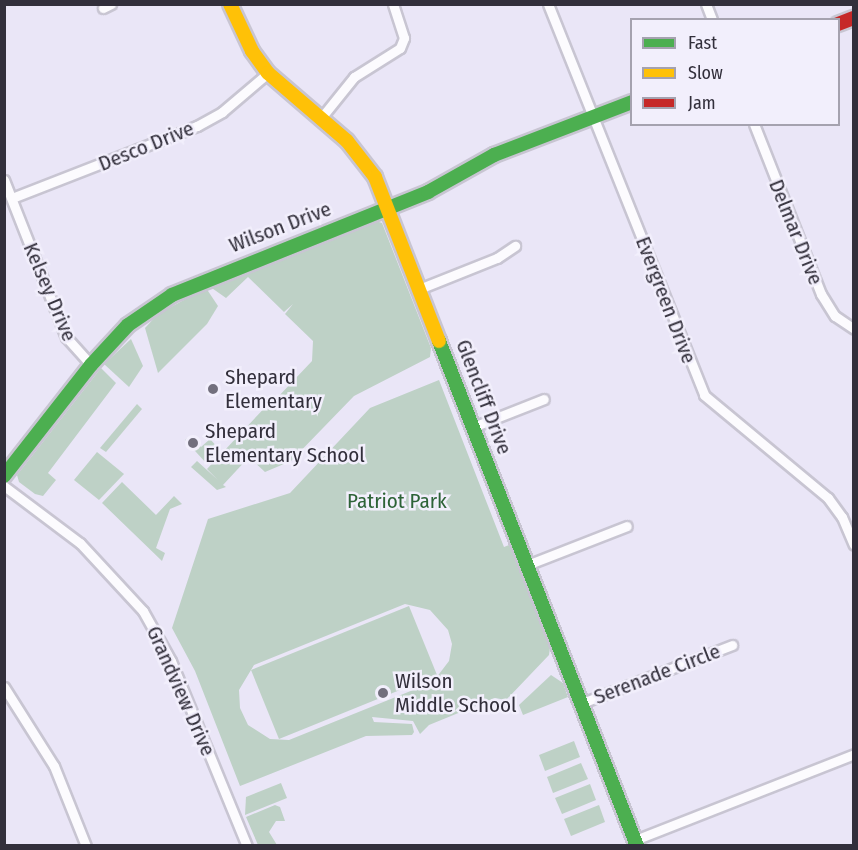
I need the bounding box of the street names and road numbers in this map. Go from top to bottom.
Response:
street label: Desco Drive [95,115,197,177]
street label: Delmar Drive [763,176,829,288]
street label: Wilson Drive [226,196,334,258]
street label: Evergreen Drive [630,233,702,367]
street label: Kelsey Drive [18,239,82,345]
street label: Glencliff Drive [451,336,517,458]
street label: Grandview Drive [141,622,221,760]
street label: Serenade Circle [590,638,724,710]

